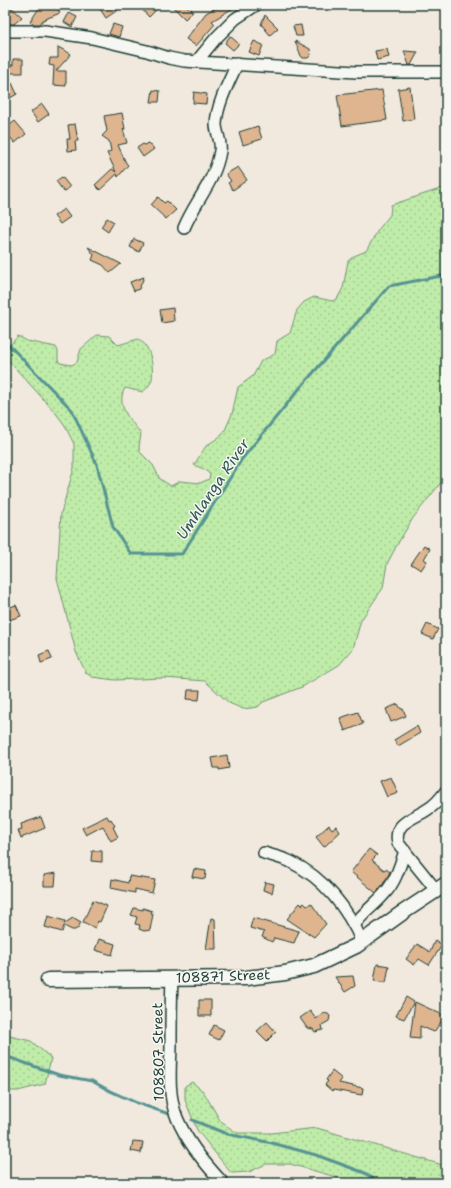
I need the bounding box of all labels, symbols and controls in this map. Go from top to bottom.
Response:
water label: Umhlanga River [172,434,255,543]
street label: 108871 Street [176,965,270,987]
street label: 108807 Street [148,1002,168,1102]

